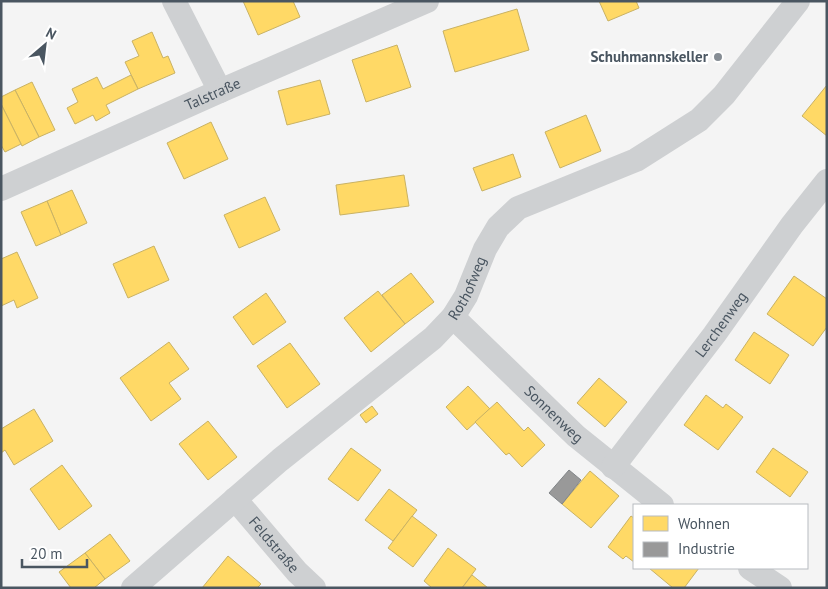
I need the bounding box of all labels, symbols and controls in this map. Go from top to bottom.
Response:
north arrow [20,20,70,70]
text: N [43,23,59,44]
place label: Schuhmannskeller [590,47,709,66]
marker: Schuhmannskeller [712,51,724,63]
street label: Talstraße [182,73,243,115]
street label: Rothofweg [443,253,490,323]
street label: Lerchenweg [690,287,751,361]
street label: Sonnenweg [521,381,587,447]
legend [633,504,808,569]
street label: Feldstraße [245,512,304,577]
text: Wohnen [678,514,730,533]
scale bar [22,536,88,568]
text: Industrie [678,539,735,558]
text: 20 m [30,544,63,563]

